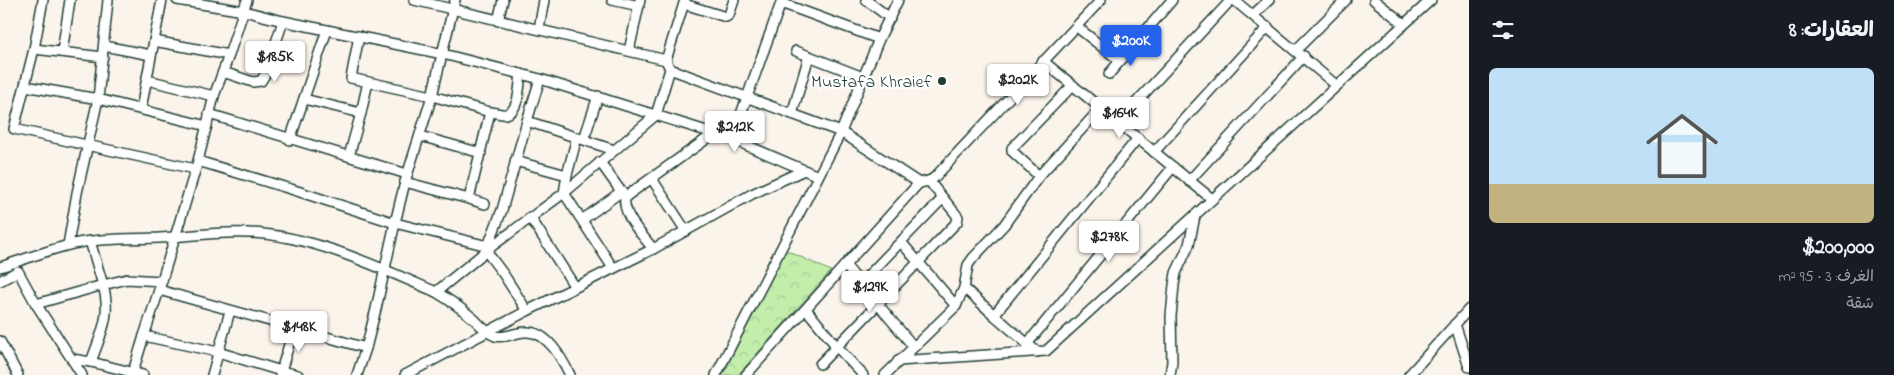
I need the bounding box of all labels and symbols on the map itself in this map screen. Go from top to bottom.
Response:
pin: $200K [1096,24,1166,67]
pin: $185K [240,41,310,83]
pin: $202K [983,64,1053,106]
place label: Mustafa Khraief [811,70,933,96]
marker: Mustafa Khraief [936,75,948,87]
pin: $164K [1085,96,1155,139]
pin: $212K [700,110,770,153]
pin: $278K [1074,220,1144,263]
pin: $129K [835,270,905,313]
pin: $148K [264,310,334,353]

